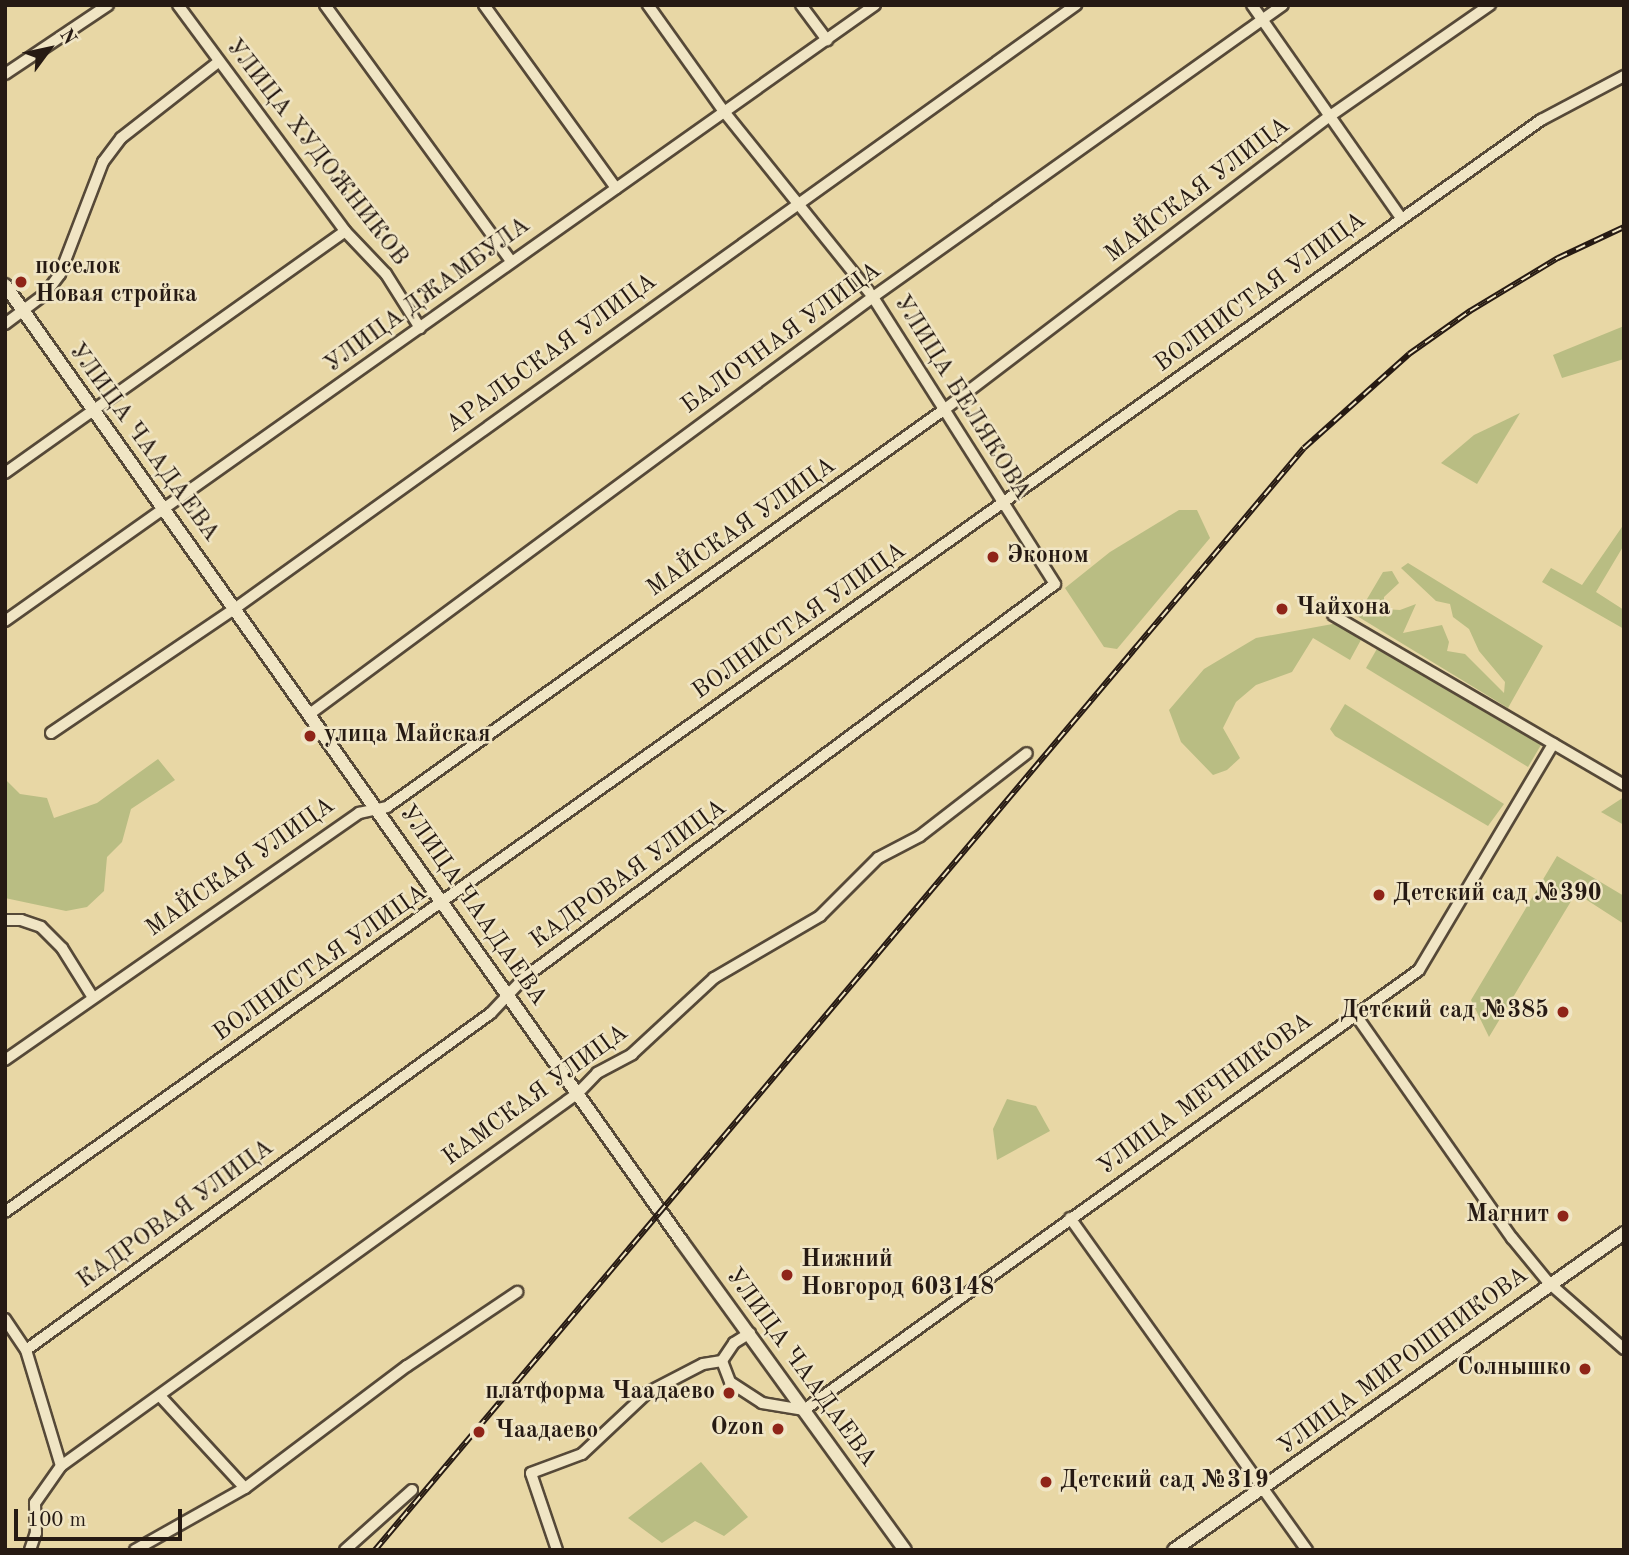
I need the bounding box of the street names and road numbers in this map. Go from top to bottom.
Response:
street label: УЛИЦА ХУДОЖНИКОВ [218,34,414,272]
street label: МАЙСКАЯ УЛИЦА [1100,112,1296,270]
street label: ВОЛНИСТАЯ УЛИЦА [1150,207,1372,379]
street label: УЛИЦА ДЖАМБУЛА [320,212,536,380]
street label: БАЛОЧНАЯ УЛИЦА [677,257,887,421]
street label: АРАЛЬСКАЯ УЛИЦА [441,268,663,440]
street label: УЛИЦА БЕЛЯКОВА [886,290,1036,506]
street label: УЛИЦА ЧААДАЕВА [61,338,225,548]
street label: МАЙСКАЯ УЛИЦА [642,452,842,604]
street label: ВОЛНИСТАЯ УЛИЦА [688,537,912,707]
street label: МАЙСКАЯ УЛИЦА [141,792,341,944]
street label: КАДРОВАЯ УЛИЦА [525,794,733,956]
street label: УЛИЦА ЧААДАЕВА [392,800,552,1012]
street label: ВОЛНИСТАЯ УЛИЦА [209,879,433,1049]
street label: УЛИЦА МЕЧНИКОВА [1093,1008,1319,1182]
street label: КАМСКАЯ УЛИЦА [438,1019,634,1173]
street label: КАДРОВАЯ УЛИЦА [72,1134,280,1296]
street label: УЛИЦА МИРОШНИКОВА [1274,1262,1534,1462]
street label: УЛИЦА ЧААДАЕВА [718,1263,882,1473]

